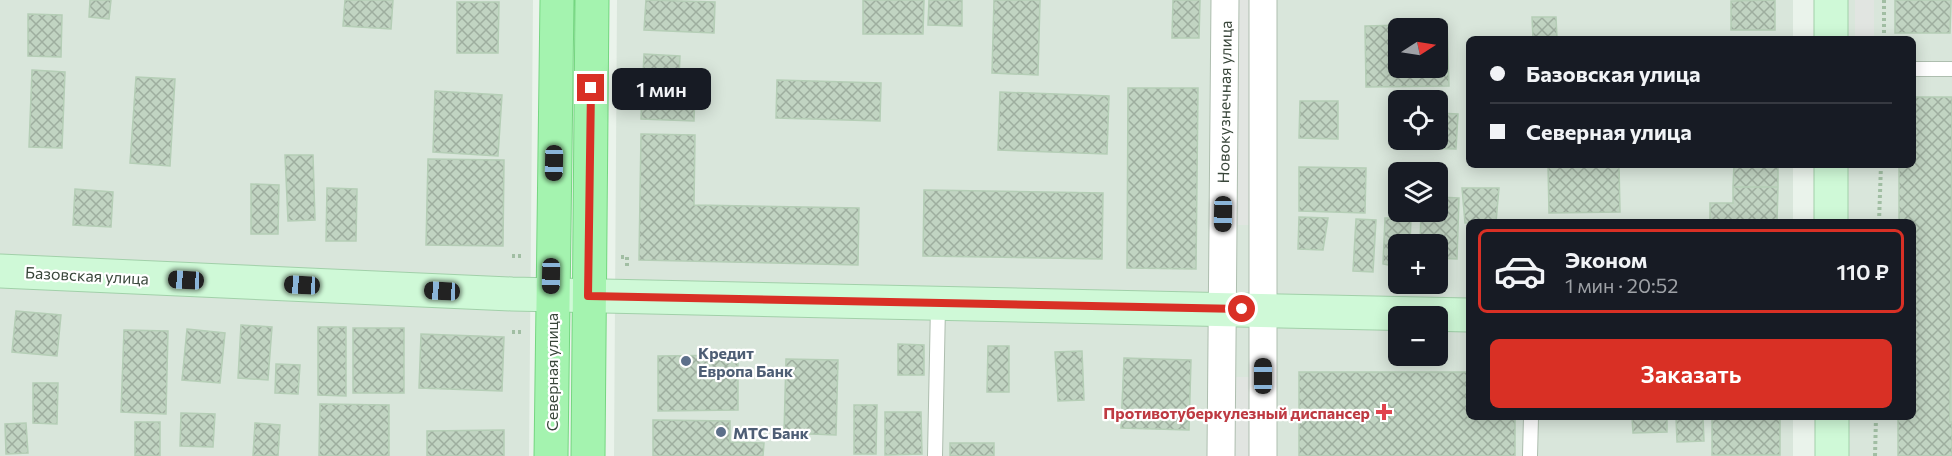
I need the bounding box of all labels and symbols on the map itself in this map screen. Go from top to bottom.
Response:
north arrow [1388,18,1448,78]
street label: Новокузнечная улица [1213,20,1235,184]
callout: 1 мин [612,67,711,109]
route end [577,74,604,101]
car [545,145,563,181]
car [1214,196,1232,232]
car [542,258,560,294]
street label: Базовская улица [25,262,149,288]
car [168,270,204,290]
car [284,275,320,295]
car [424,281,460,301]
route start [1228,295,1255,322]
street label: Северная улица [542,313,561,431]
place label: Кредит Европа Банк [698,343,793,380]
marker: Кредит Европа Банк [679,354,693,368]
car [1254,358,1272,394]
place label: Противотуберкулезный диспансер [1103,403,1370,422]
marker: Противотуберкулезный диспансер [1375,403,1393,421]
place label: МТС Банк [733,423,809,442]
marker: МТС Банк [714,425,728,439]

